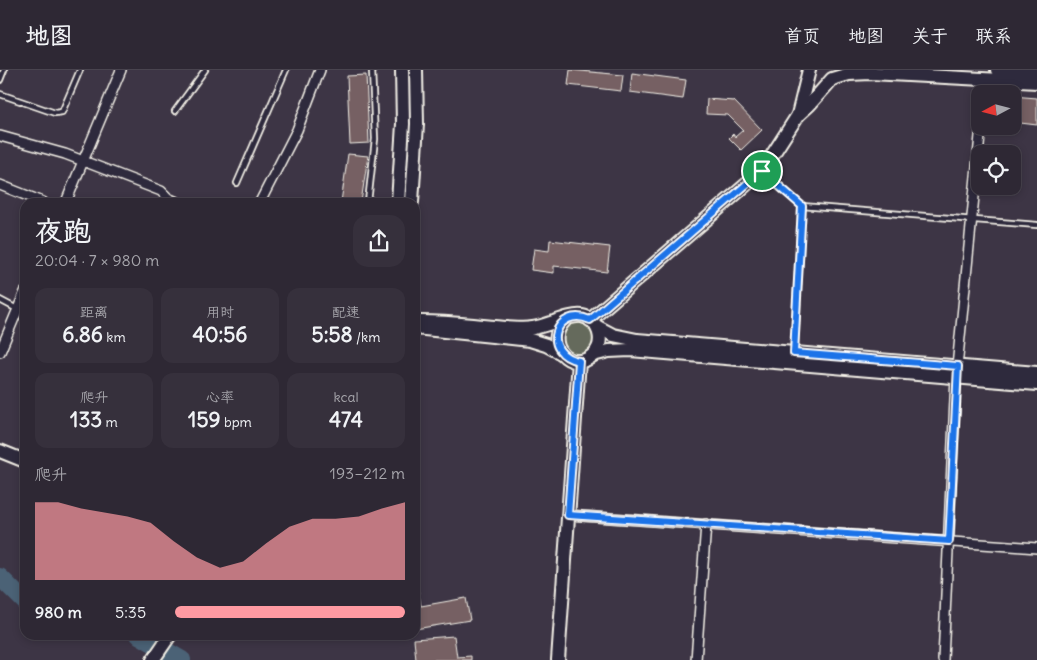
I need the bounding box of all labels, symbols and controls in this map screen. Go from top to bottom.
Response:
text: 地图 [25,20,73,50]
text: 首页 [784,24,820,47]
text: 地图 [848,24,884,47]
text: 关于 [912,24,948,47]
text: 联系 [976,24,1012,47]
north arrow [971,85,1021,135]
map controls [971,85,1021,195]
button: locate [971,145,1021,195]
pin [741,150,783,192]
icon: arrive [748,157,776,185]
text: 夜跑 [35,213,91,249]
button: share [353,215,405,267]
text: 20:04 · 7 × 980 m [35,250,159,270]
text: 距离 [80,303,108,321]
text: 用时 [206,303,234,321]
text: 配速 [332,303,360,321]
text: 6.86 [62,321,103,348]
text: 40:56 [193,321,247,348]
text: 5:58 [312,321,353,348]
text: km [103,328,126,346]
text: /km [353,328,380,346]
text: 爬升 [80,388,108,406]
text: 心率 [206,388,234,406]
text: kcal [333,388,359,406]
text: 133 [70,406,102,433]
text: 159 [188,406,221,433]
text: 474 [329,406,363,433]
text: m [102,413,118,431]
text: bpm [221,413,252,431]
text: 193–212 m [330,463,405,483]
text: 爬升 [35,464,67,484]
text: 980 m [35,602,82,622]
text: 5:35 [115,602,146,622]

